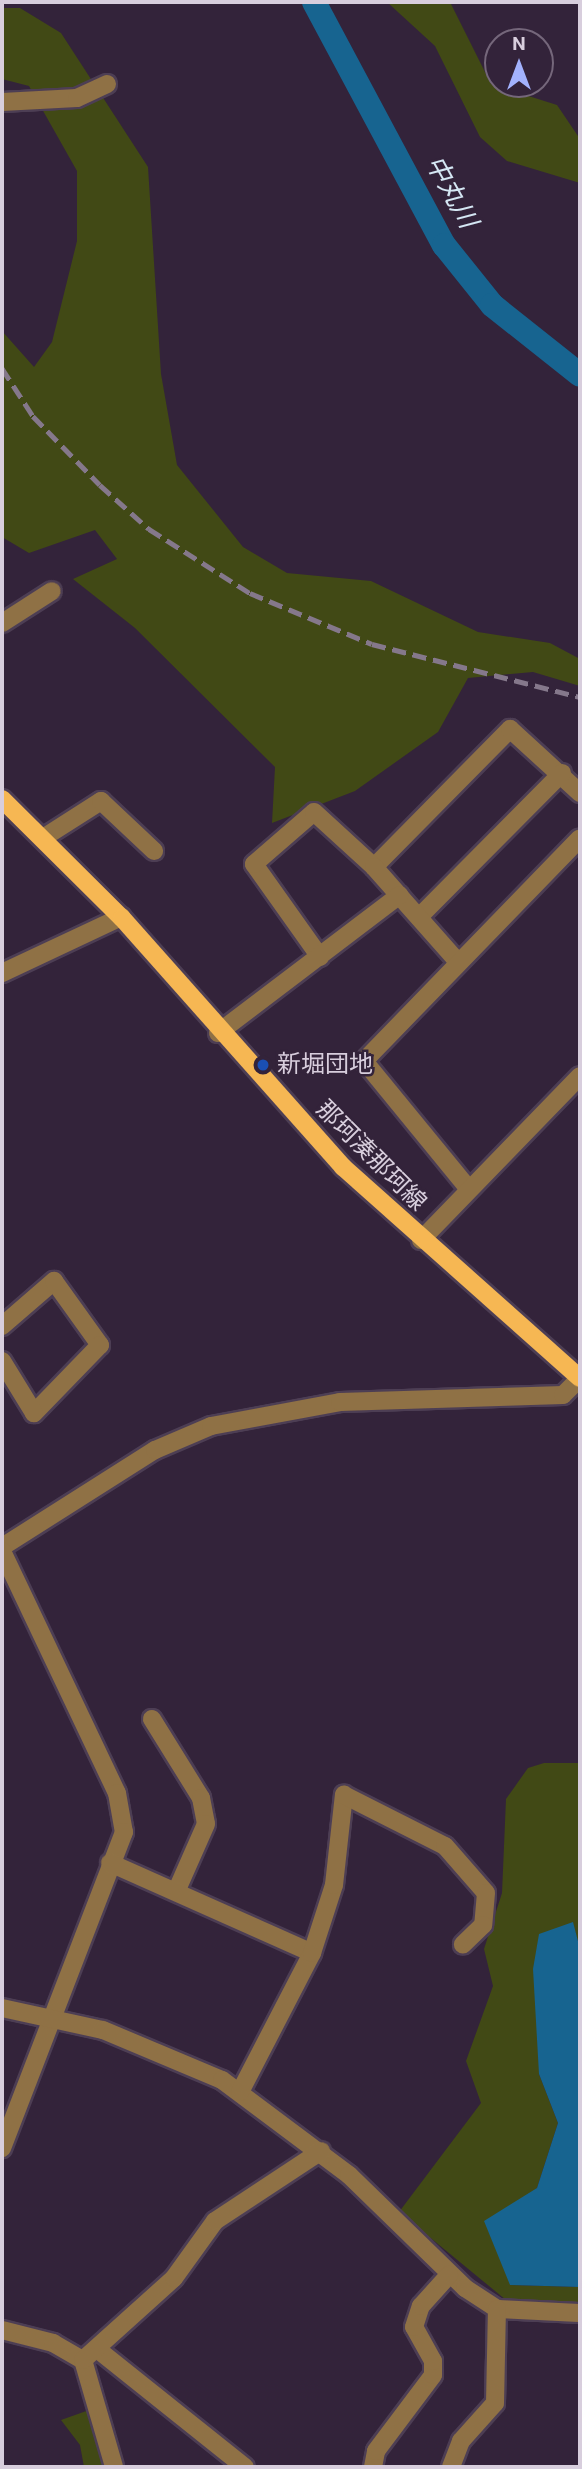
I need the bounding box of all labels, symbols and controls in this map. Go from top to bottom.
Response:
north arrow [484,28,554,98]
text: N [512,32,526,55]
water label: 中丸川 [418,150,484,234]
place label: 新堀団地 [277,1051,373,1079]
marker: 新堀団地 [255,1057,271,1073]
street label: 那珂湊那珂線 [310,1095,432,1217]

